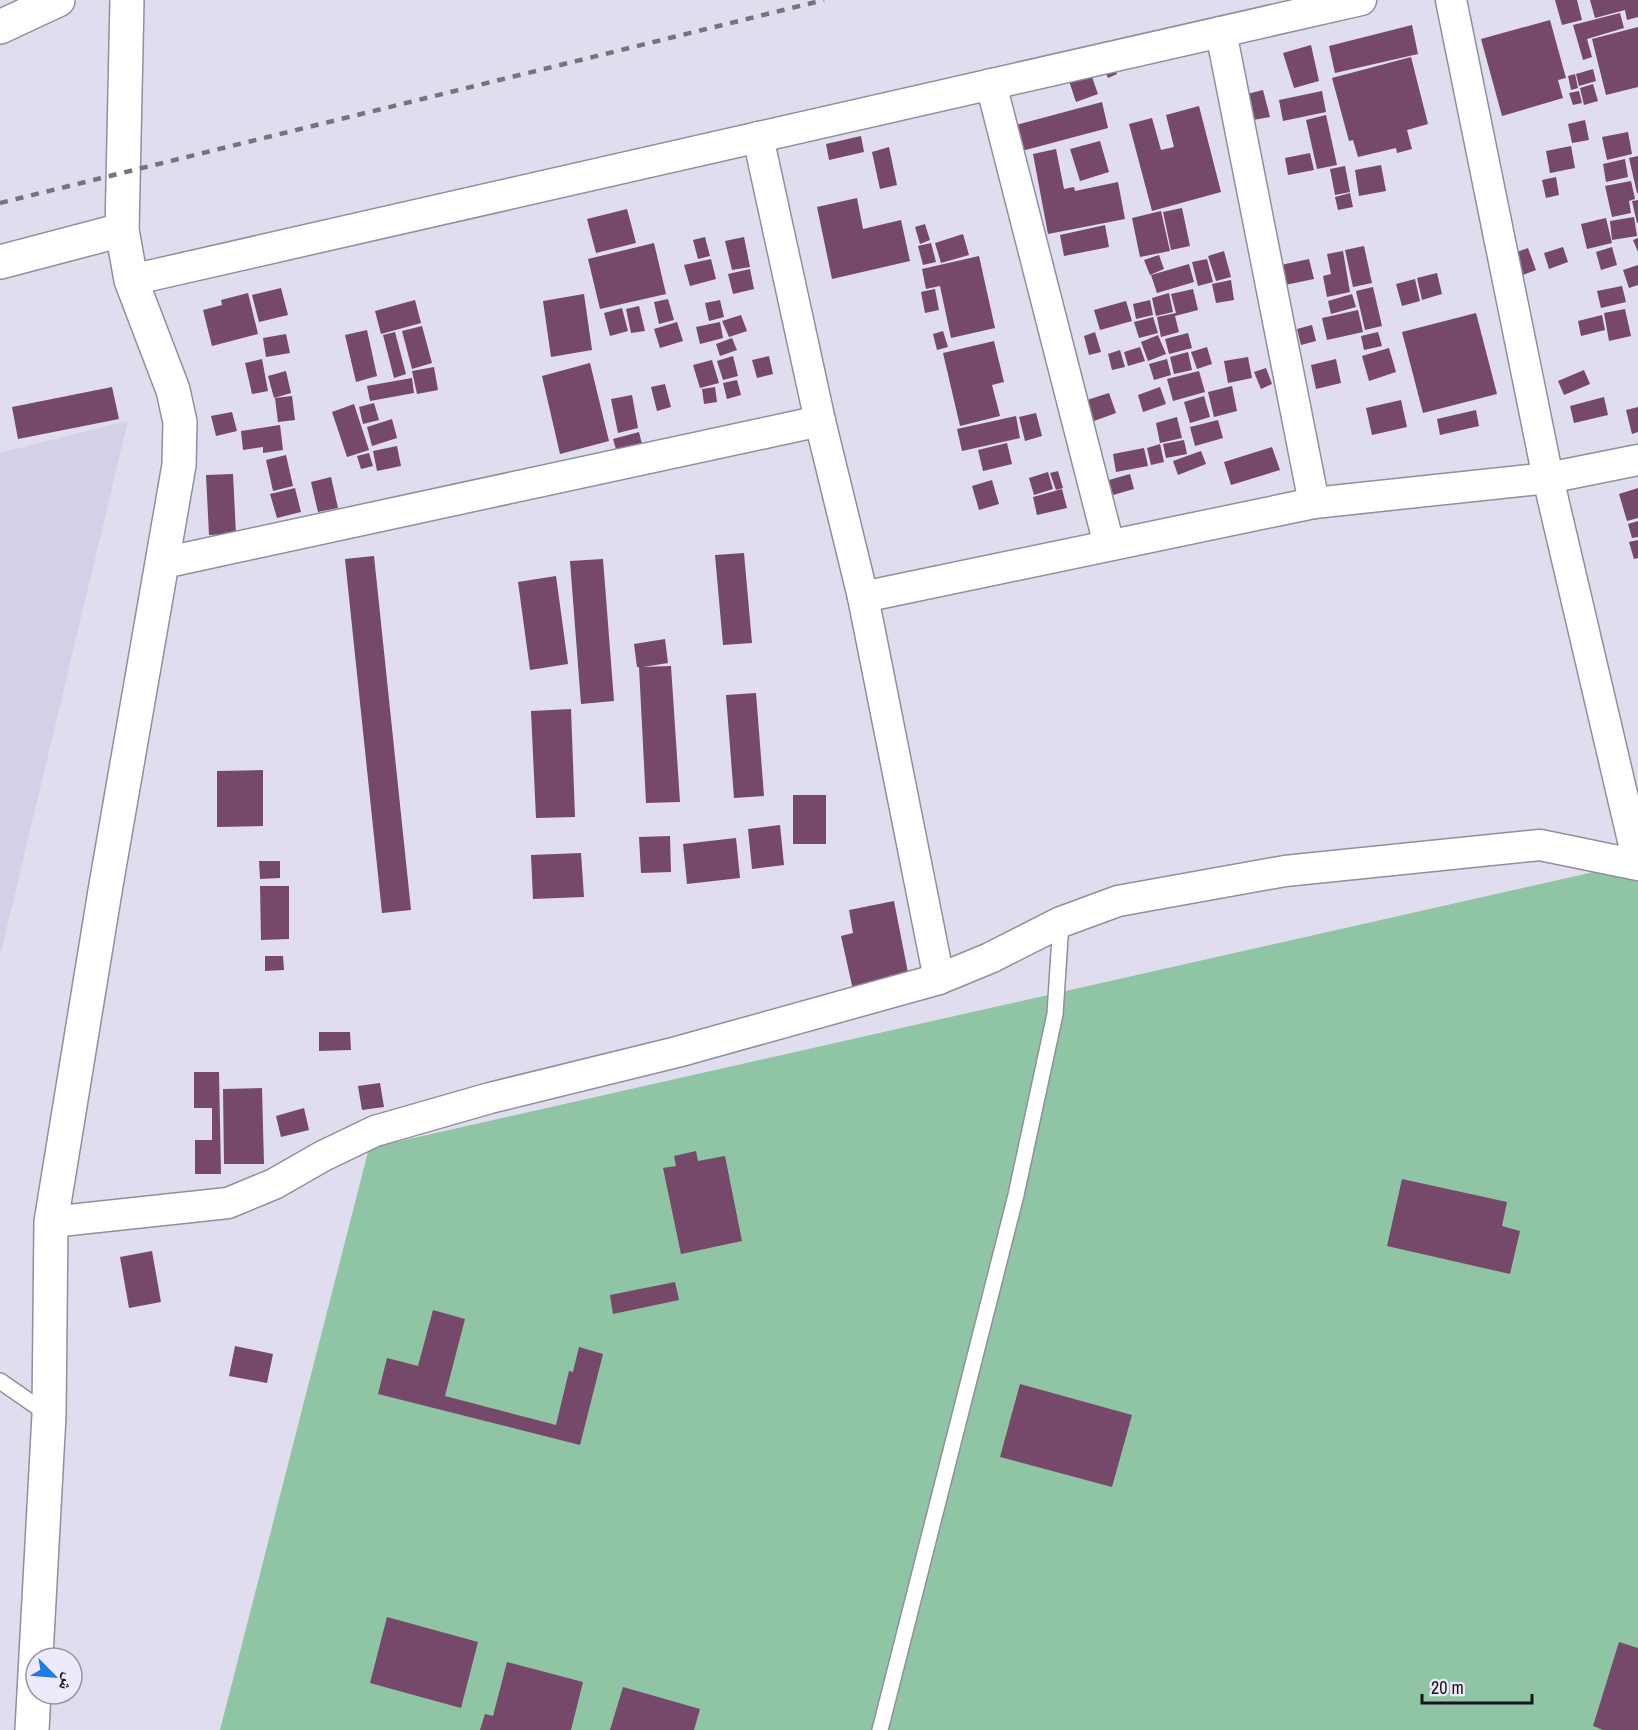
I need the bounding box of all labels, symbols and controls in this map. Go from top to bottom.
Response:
north arrow [24,1646,84,1706]
scale bar [1422,1667,1532,1705]
text: ش [54,1670,81,1695]
text: 20 m [1431,1675,1464,1700]

